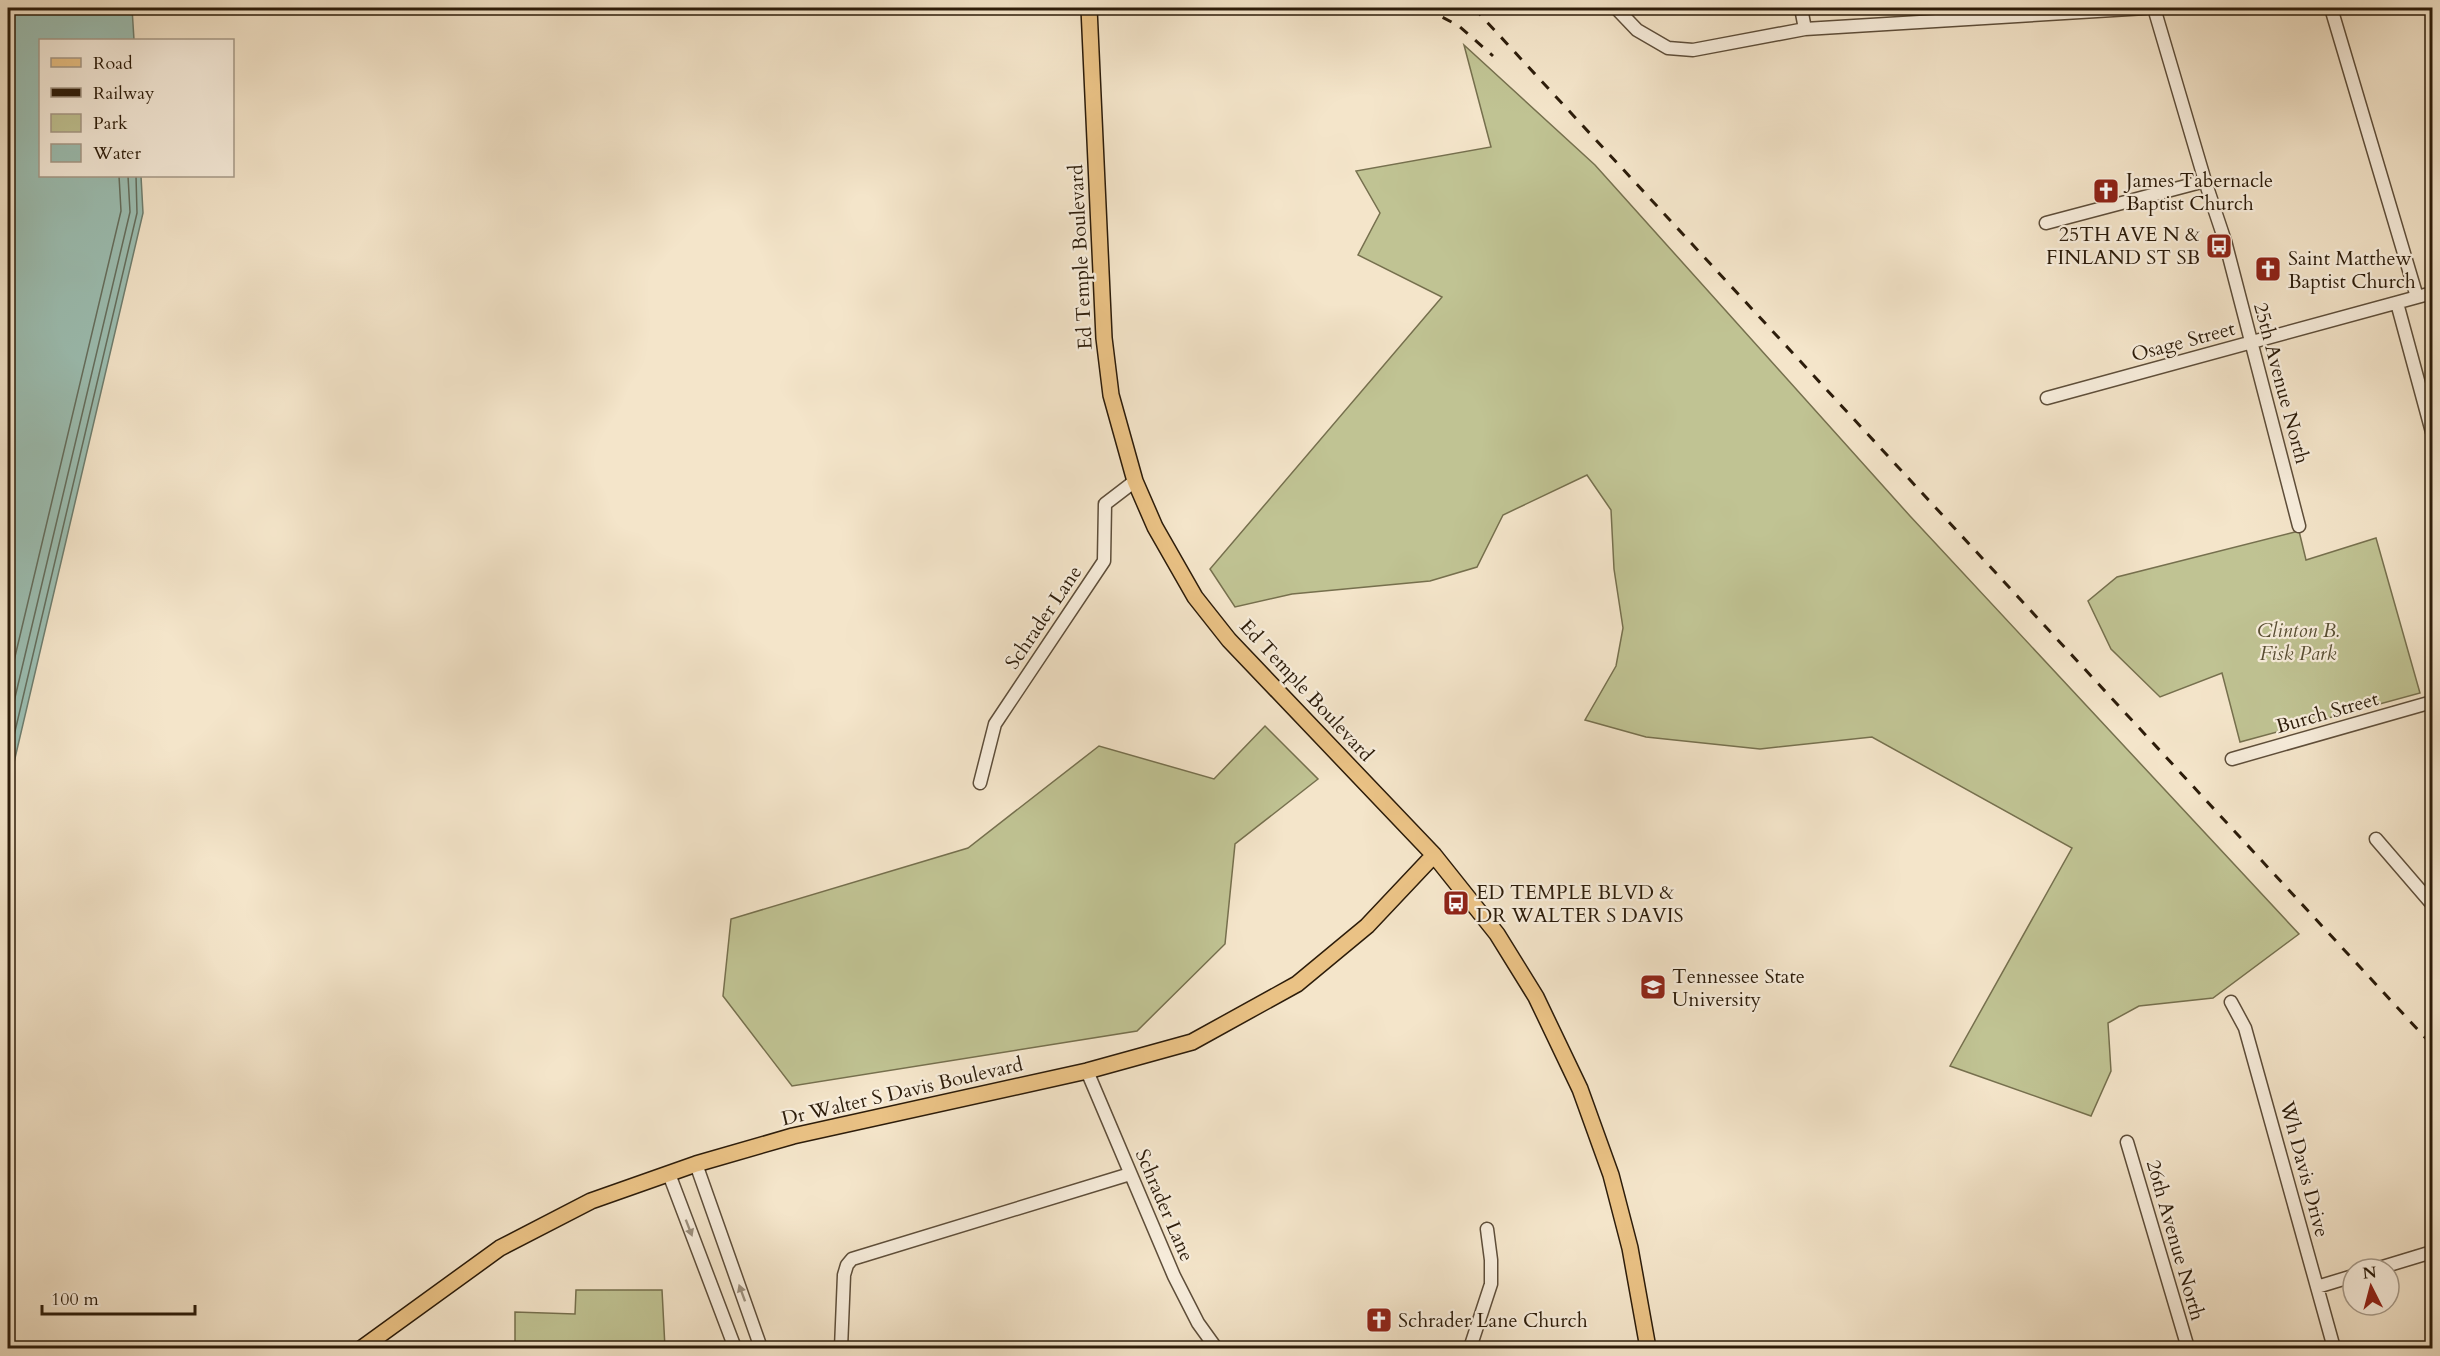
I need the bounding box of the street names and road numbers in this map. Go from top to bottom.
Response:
street label: Ed Temple Boulevard [1062,163,1099,350]
street label: 25th Avenue North [2247,300,2316,467]
street label: Osage Street [2128,314,2239,368]
street label: Schrader Lane [999,560,1088,674]
street label: Ed Temple Boulevard [1234,613,1380,768]
street label: Burch Street [2273,685,2382,740]
street label: Dr Walter S Davis Boulevard [779,1050,1026,1132]
street label: Wh Davis Drive [2273,1097,2336,1240]
street label: Schrader Lane [1129,1145,1200,1266]
street label: 26th Avenue North [2140,1157,2211,1324]

